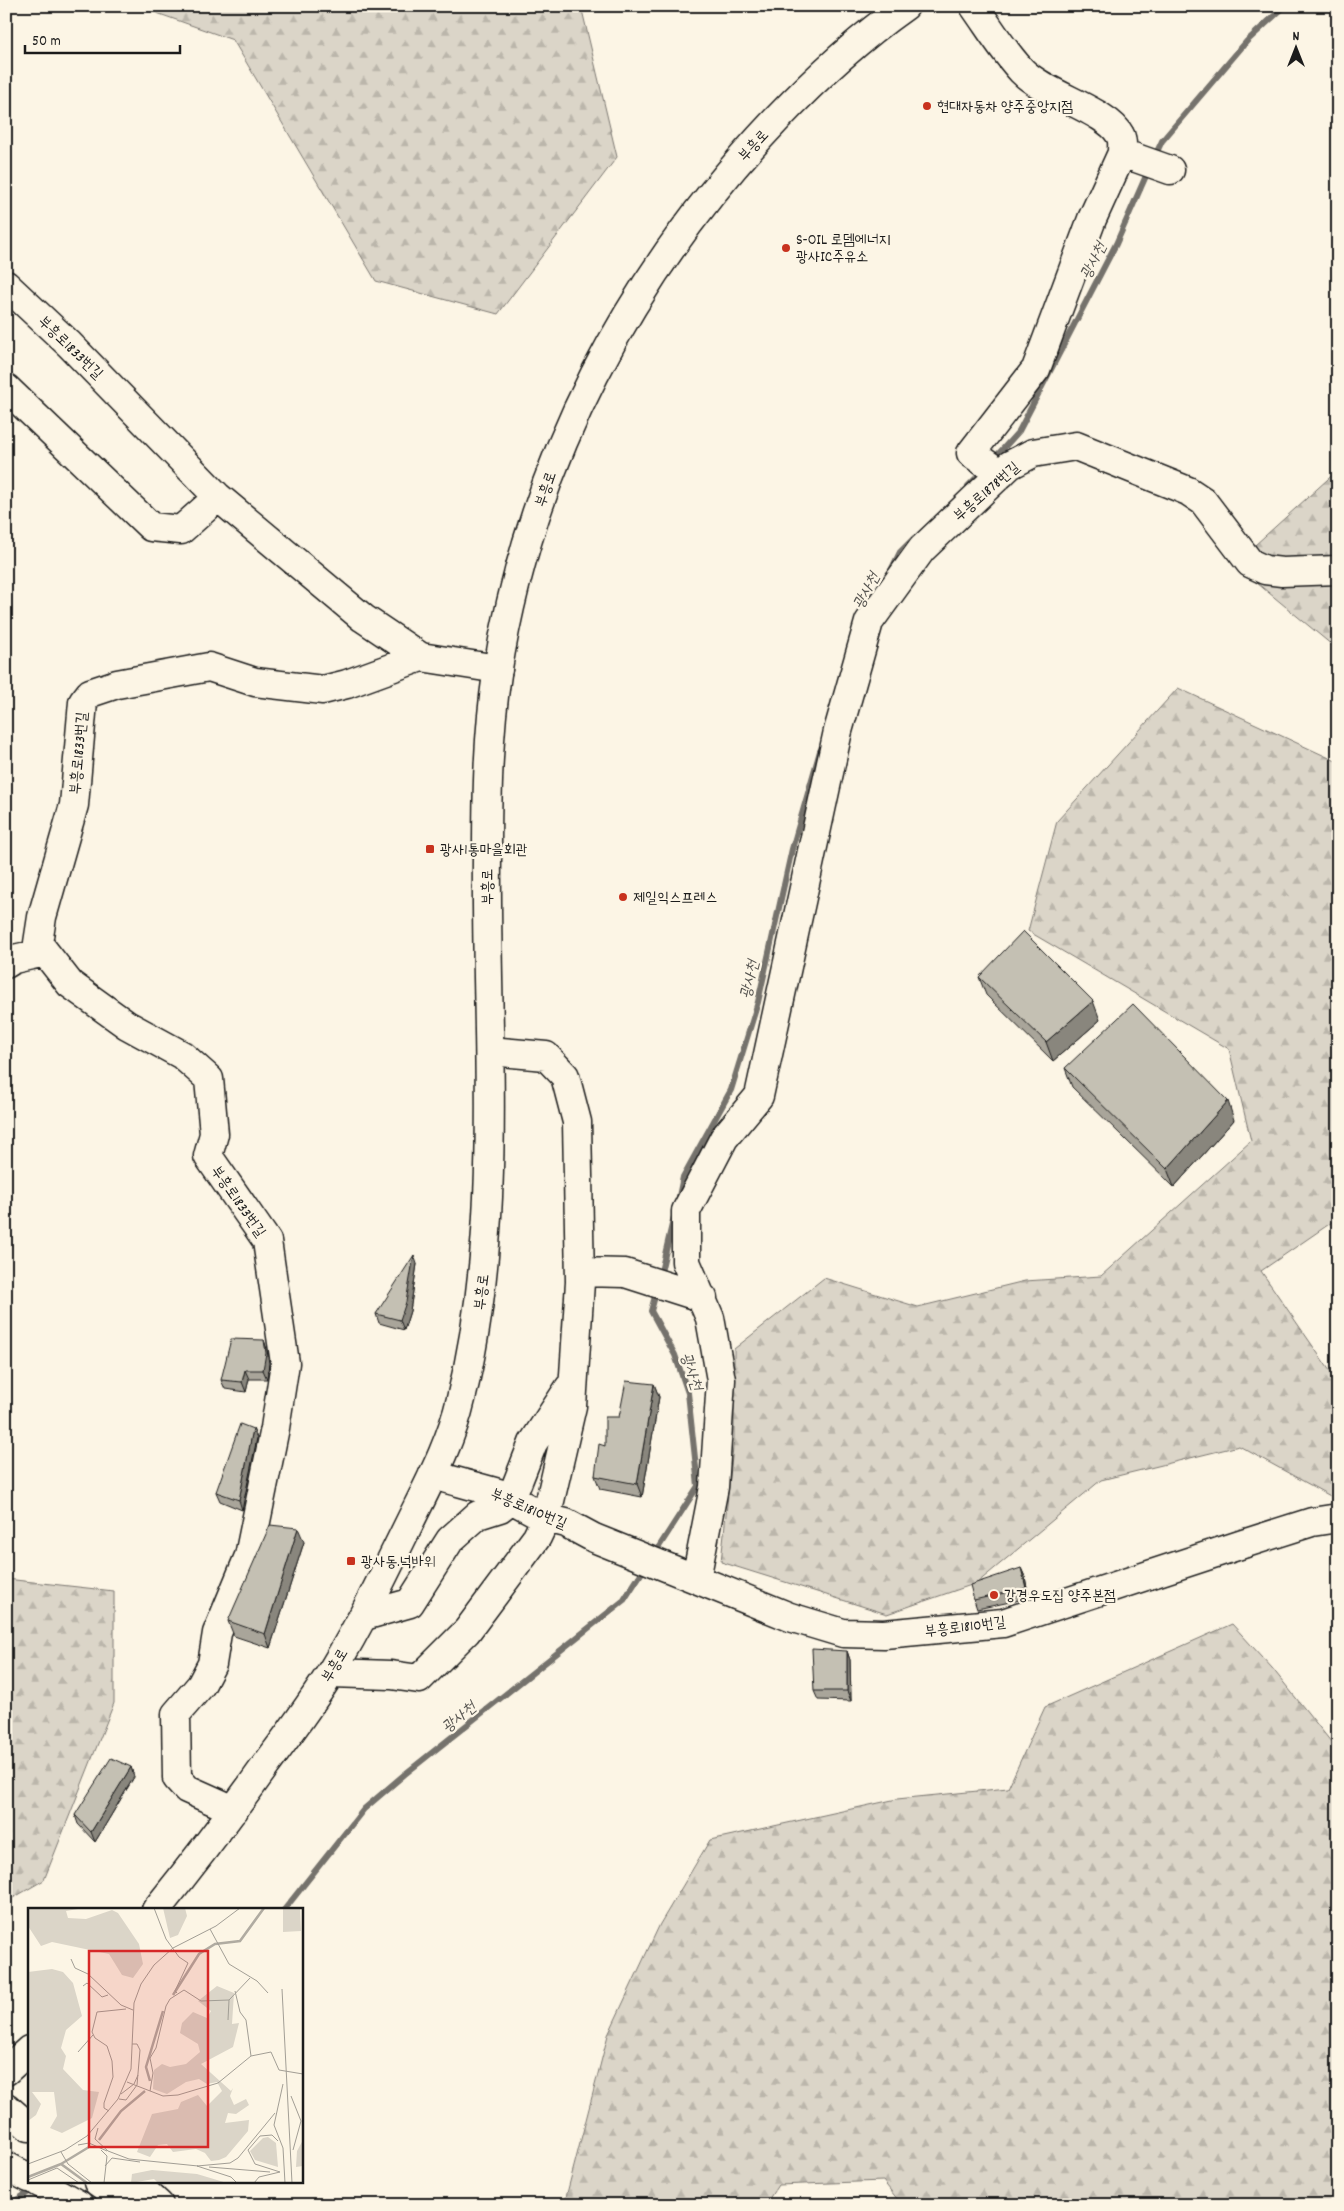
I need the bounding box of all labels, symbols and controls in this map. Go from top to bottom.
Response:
scale bar [25,22,180,54]
north arrow [1272,22,1322,72]
text: N [1293,27,1300,47]
text: 50 m [32,31,61,53]
place label: 현대자동차 양주중앙지점 [937,97,1073,119]
marker: 현대자동차 양주중앙지점 [921,100,933,112]
street label: 부흥로 [734,126,775,167]
place label: S-OIL 로뎀에너지 광사IC주유소 [796,230,891,269]
water label: 광사천 [1075,237,1114,284]
marker: S-OIL 로뎀에너지 광사IC주유소 [780,242,792,254]
street label: 부흥로1833번길 [32,312,107,385]
street label: 부흥로1878번길 [949,457,1025,528]
street label: 부흥로 [531,469,563,510]
water label: 광사천 [848,567,887,614]
street label: 부흥로1833번길 [65,711,95,795]
place label: 광사1통마을회관 [440,840,528,862]
marker: 광사1통마을회관 [424,843,436,855]
street label: 부흥로 [478,869,500,905]
place label: 제일익스프레스 [633,888,718,910]
marker: 제일익스프레스 [617,891,629,903]
water label: 광사천 [735,956,766,1001]
street label: 부흥로1833번길 [205,1162,270,1242]
street label: 부흥로 [470,1273,496,1312]
water label: 광사천 [674,1350,708,1396]
street label: 부흥로1810번길 [487,1484,570,1536]
place label: 광사동.넉바위 [361,1552,436,1574]
marker: 광사동.넉바위 [345,1555,357,1567]
place label: 강경우도집 양주본점 [1004,1586,1116,1608]
marker: 강경우도집 양주본점 [988,1589,1000,1601]
street label: 부흥로1810번길 [924,1612,1007,1644]
street label: 부흥로 [317,1645,354,1687]
water label: 광사천 [437,1696,483,1739]
inset map [28,1908,302,2184]

